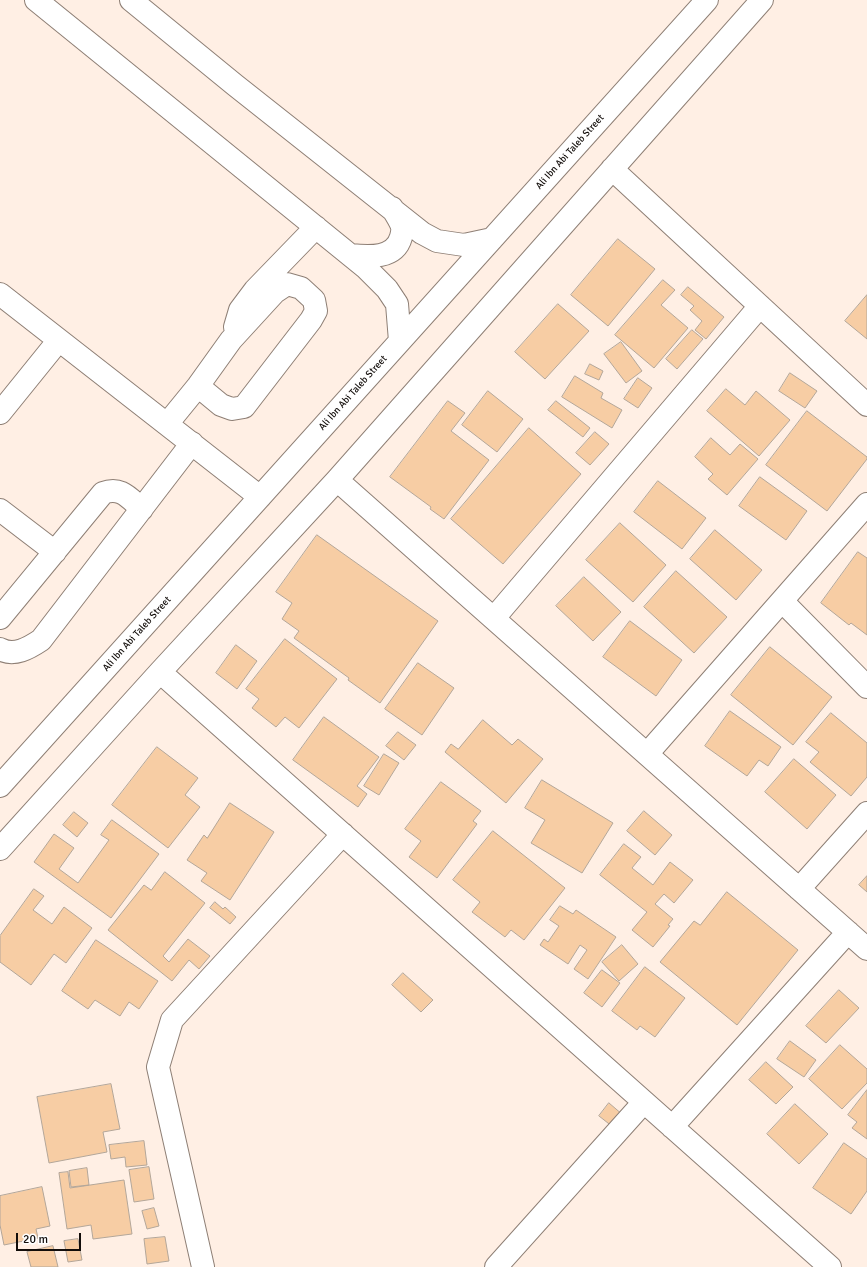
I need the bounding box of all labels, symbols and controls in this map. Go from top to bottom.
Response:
street label: Ali Ibn Abi Taleb Street [533,112,607,192]
street label: Ali Ibn Abi Taleb Street [316,353,390,433]
street label: Ali Ibn Abi Taleb Street [100,594,174,674]
scale bar [18,1225,83,1251]
text: 20 m [23,1232,48,1247]

